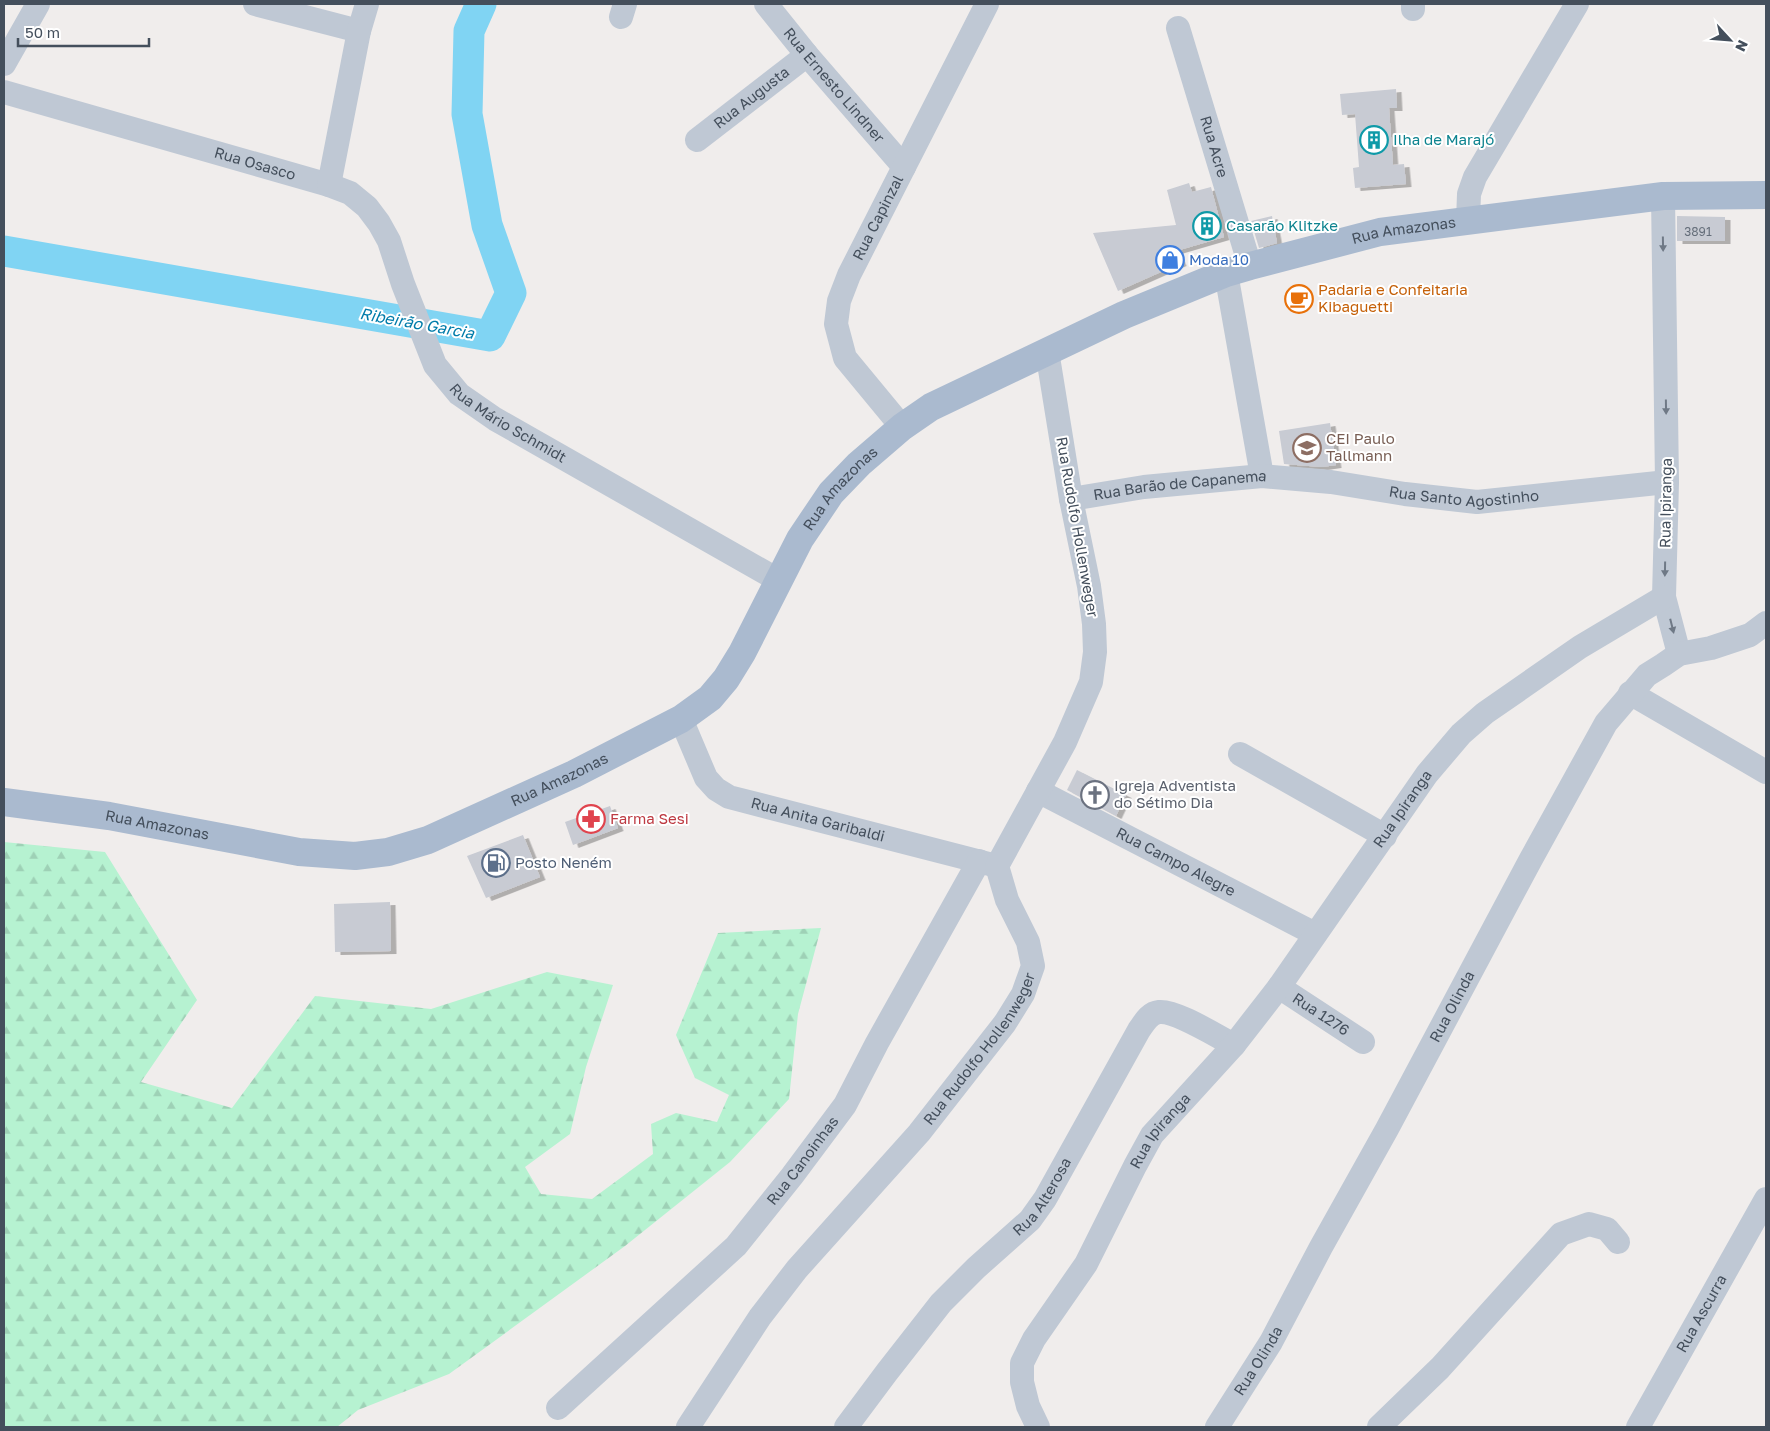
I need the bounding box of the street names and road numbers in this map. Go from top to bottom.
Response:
street label: Rua Ernesto Lindner [781,24,889,146]
street label: Rua Augusta [710,62,792,132]
street label: Rua Acre [1197,113,1233,180]
street label: Rua Osasco [212,143,298,183]
street label: Rua Capinzal [848,171,907,263]
street label: Rua Amazonas [1349,212,1457,247]
street label: Rua Mário Schmidt [446,380,570,466]
street label: Rua Rudolfo Hollenweger [1053,435,1103,619]
street label: Rua Amazonas [799,442,881,533]
street label: Rua Ipiranga [1655,458,1675,548]
street label: Rua Barão de Capanema [1092,466,1268,503]
street label: Rua Santo Agostinho [1388,482,1540,510]
street label: Rua Amazonas [508,748,611,809]
street label: Rua Ipiranga [1369,766,1435,851]
street label: Rua Anita Garibaldi [749,793,887,845]
street label: Rua Amazonas [104,805,211,843]
street label: Rua Campo Alegre [1113,823,1239,900]
street label: Rua Olinda [1425,967,1478,1045]
street label: Rua Rudolfo Hollenweger [919,970,1038,1128]
street label: Rua 1276 [1290,988,1353,1039]
street label: Rua Ipiranga [1125,1089,1194,1171]
street label: Rua Canoinhas [762,1112,842,1208]
street label: Rua Alterosa [1009,1154,1074,1239]
street label: Rua Ascurra [1672,1271,1730,1355]
street label: Rua Olinda [1229,1323,1286,1398]

